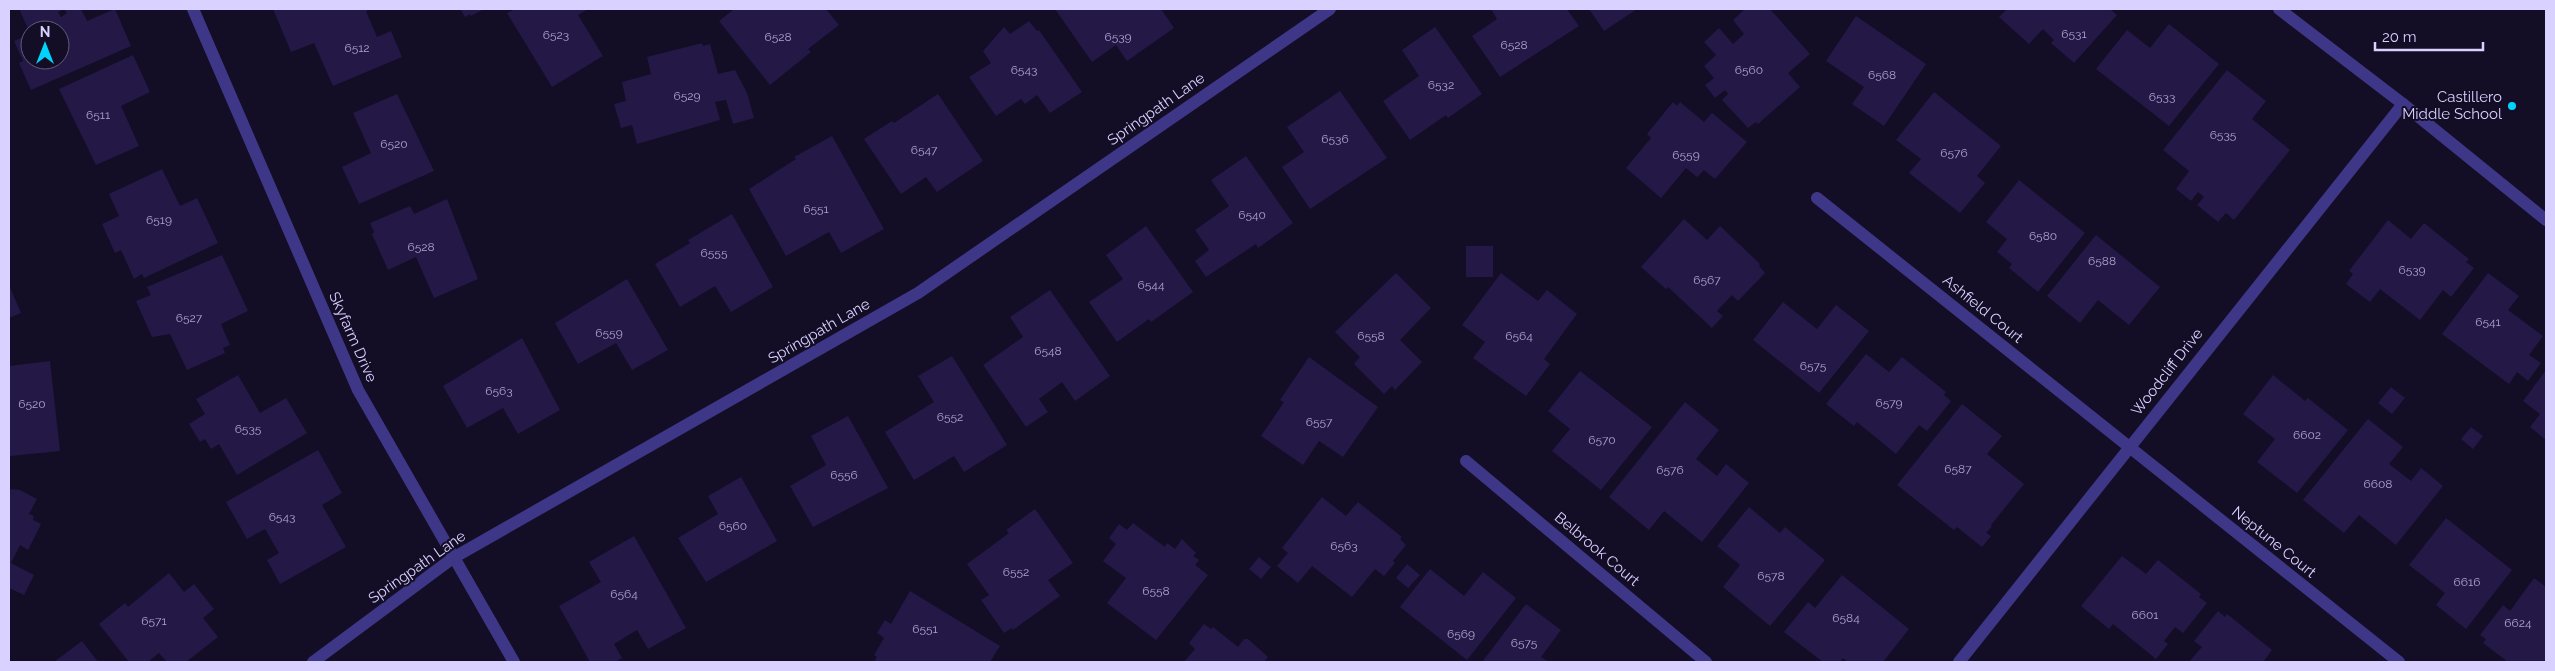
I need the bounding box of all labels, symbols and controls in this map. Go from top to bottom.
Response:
north arrow [20,20,70,70]
scale bar [2375,20,2482,52]
text: N [40,24,50,40]
house number: 6531 [2061,27,2087,41]
house number: 6523 [543,28,569,42]
text: 20 m [2382,28,2417,46]
house number: 6528 [764,30,792,44]
house number: 6539 [1104,30,1132,44]
house number: 6528 [1500,38,1528,52]
house number: 6512 [344,41,370,55]
house number: 6543 [1011,63,1037,77]
house number: 6560 [1735,63,1763,77]
house number: 6568 [1868,68,1896,82]
street label: Springpath Lane [1104,69,1208,149]
house number: 6532 [1428,78,1454,92]
place label: Castillero Middle School [2402,88,2503,123]
house number: 6529 [673,89,701,103]
house number: 6533 [2149,90,2175,104]
marker: Castillero Middle School [2506,100,2518,112]
house number: 6511 [86,108,110,122]
house number: 6535 [2210,128,2237,142]
house number: 6536 [1321,132,1349,146]
house number: 6520 [380,137,408,151]
house number: 6547 [911,143,938,157]
house number: 6576 [1940,146,1968,160]
house number: 6559 [1672,148,1700,162]
house number: 6551 [803,202,829,216]
house number: 6540 [1238,208,1266,222]
house number: 6519 [146,213,172,227]
house number: 6580 [2029,229,2057,243]
house number: 6528 [407,240,435,254]
house number: 6555 [701,246,728,260]
house number: 6588 [2088,254,2116,268]
house number: 6539 [2398,263,2426,277]
street label: Ashfield Court [1939,271,2027,347]
house number: 6567 [1693,273,1721,287]
house number: 6544 [1138,278,1165,292]
street label: Skyfarm Drive [325,289,381,385]
street label: Springpath Lane [765,295,873,367]
house number: 6527 [176,311,203,325]
house number: 6541 [2475,315,2501,329]
street label: Woodcliff Drive [2127,325,2207,419]
house number: 6559 [595,326,623,340]
house number: 6558 [1357,329,1385,343]
house number: 6564 [1505,329,1533,343]
house number: 6548 [1034,344,1062,358]
house number: 6575 [1800,359,1827,373]
house number: 6563 [485,384,513,398]
house number: 6579 [1875,396,1903,410]
house number: 6520 [18,397,46,411]
house number: 6552 [937,410,963,424]
house number: 6557 [1306,415,1333,429]
house number: 6535 [235,422,262,436]
house number: 6602 [2293,428,2321,442]
house number: 6570 [1588,433,1616,447]
house number: 6587 [1944,462,1972,476]
house number: 6576 [1656,463,1684,477]
house number: 6556 [830,468,858,482]
house number: 6608 [2364,477,2392,491]
street label: Neptune Court [2228,503,2320,581]
street label: Belbrook Court [1551,508,1643,590]
house number: 6543 [269,510,295,524]
house number: 6560 [719,519,747,533]
street label: Springpath Lane [365,527,469,607]
house number: 6563 [1330,539,1358,553]
house number: 6552 [1003,565,1029,579]
house number: 6578 [1757,569,1785,583]
house number: 6616 [2454,575,2480,589]
house number: 6558 [1142,584,1170,598]
house number: 6564 [610,587,638,601]
house number: 6601 [2132,608,2158,622]
house number: 6584 [1832,611,1860,625]
house number: 6571 [141,614,167,628]
house number: 6624 [2504,616,2532,630]
house number: 6551 [912,622,938,636]
house number: 6569 [1447,627,1475,641]
house number: 6575 [1511,636,1538,650]

